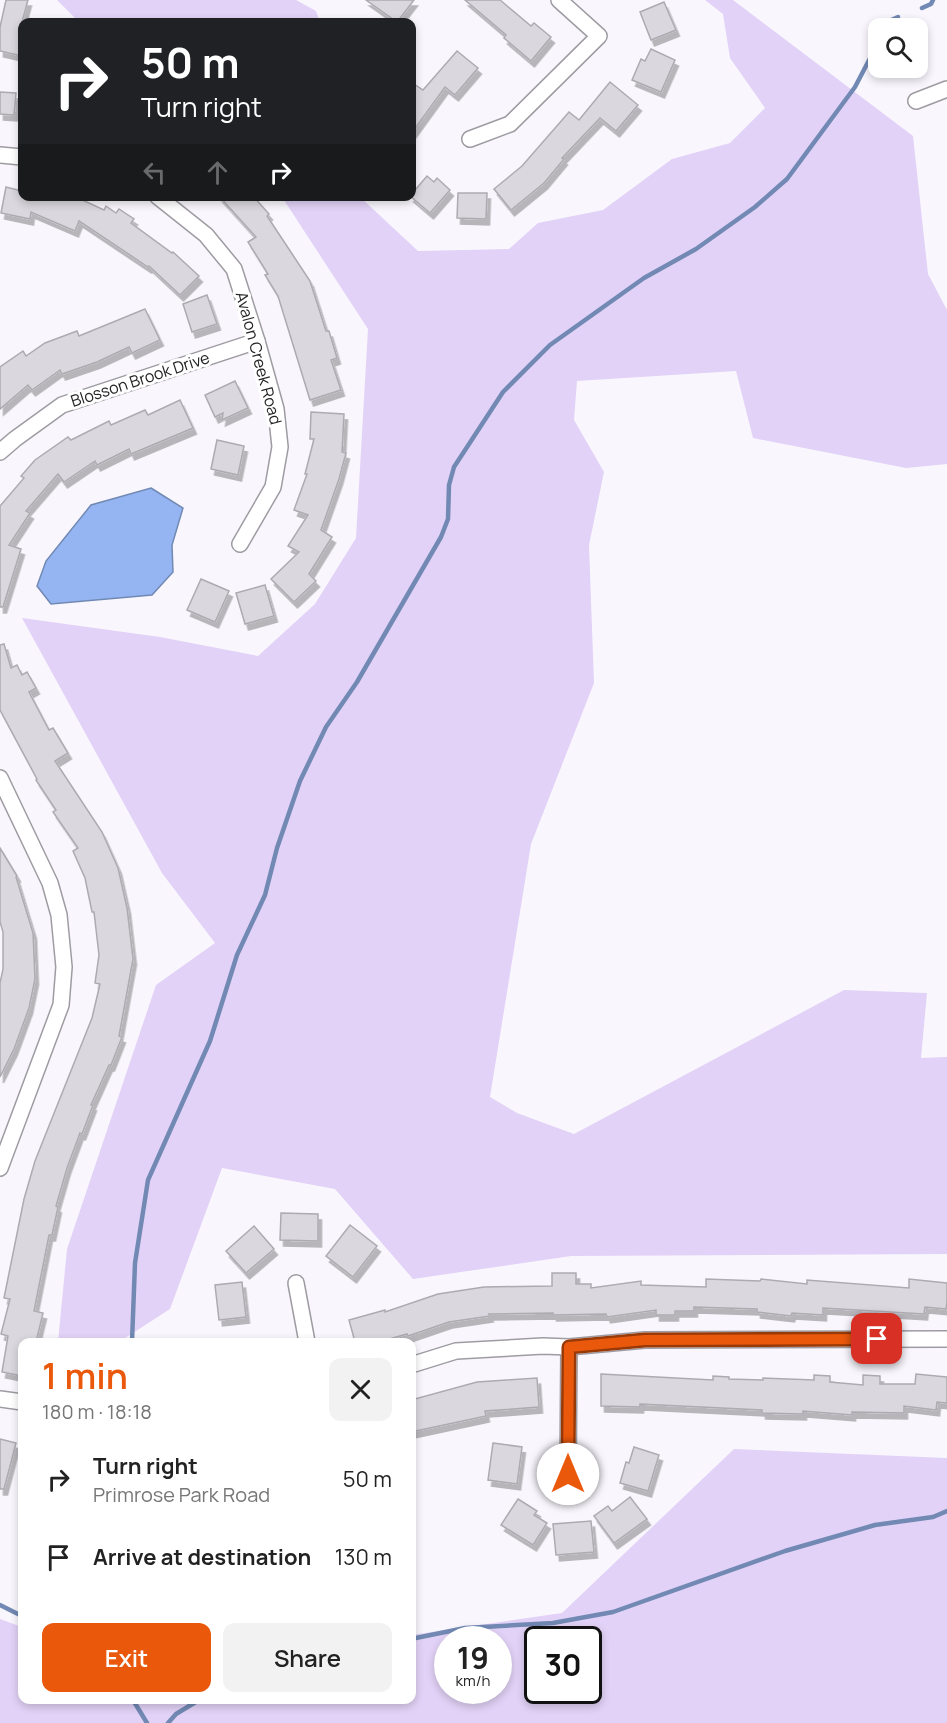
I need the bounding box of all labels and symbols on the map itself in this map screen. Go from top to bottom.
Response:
street label: Avalon Creek Road [231,289,287,427]
street label: Blosson Brook Drive [68,346,212,412]
pin [851,1313,902,1364]
position arrow [536,1442,600,1506]
speed limit sign: 30 [524,1626,602,1704]

